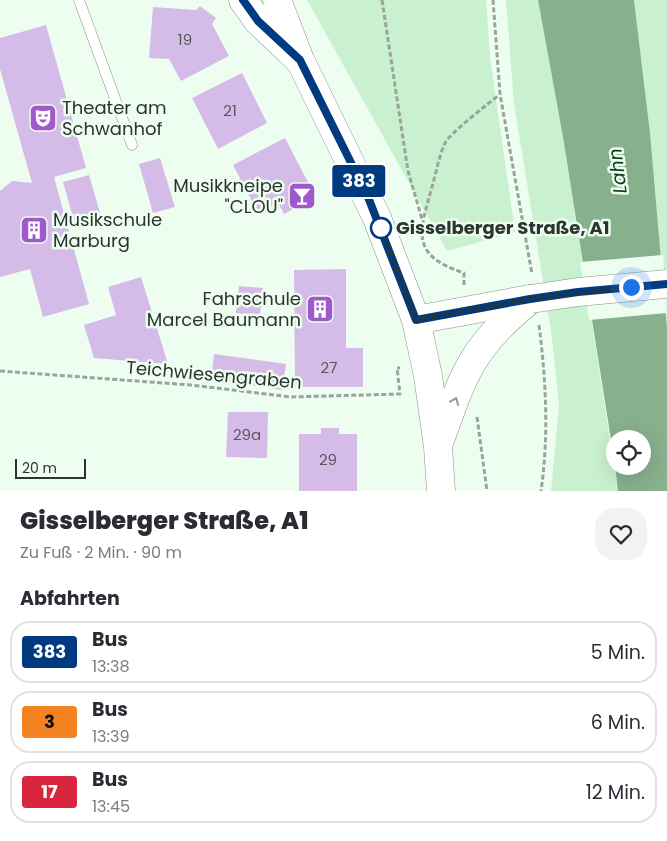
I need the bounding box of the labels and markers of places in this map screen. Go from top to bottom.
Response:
place label: Theater am Schwanhof [62,95,167,141]
theatre icon: Theater am Schwanhof [28,103,58,133]
place label: Musikkneipe "CLOU" [173,173,283,219]
bar icon: Musikkneipe "CLOU" [287,181,317,211]
place label: Musikschule Marburg [53,207,162,253]
building icon: Musikschule Marburg [19,215,49,245]
place label: Gisselberger Straße, A1 [396,215,609,240]
marker: Gisselberger Straße, A1 [370,217,392,239]
place label: Fahrschule Marcel Baumann [147,286,301,332]
building icon: Fahrschule Marcel Baumann [305,294,335,324]

